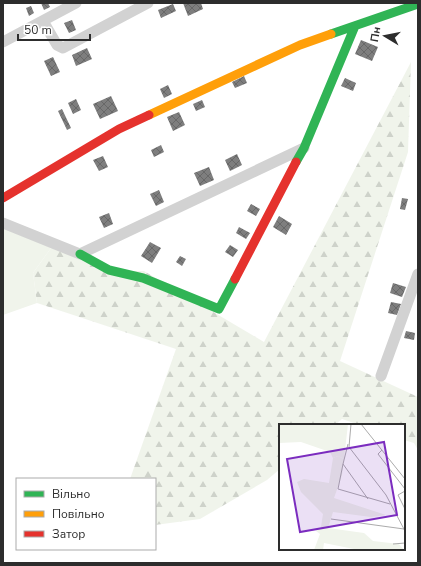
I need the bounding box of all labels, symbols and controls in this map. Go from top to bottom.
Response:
scale bar [18,16,90,42]
north arrow [365,16,405,56]
text: 50 m [24,22,52,38]
text: Пн [367,26,384,43]
inset map [279,424,405,550]
legend [16,478,156,550]
text: Вільно [52,486,90,502]
text: Повільно [52,506,105,522]
text: Затор [52,526,85,542]

